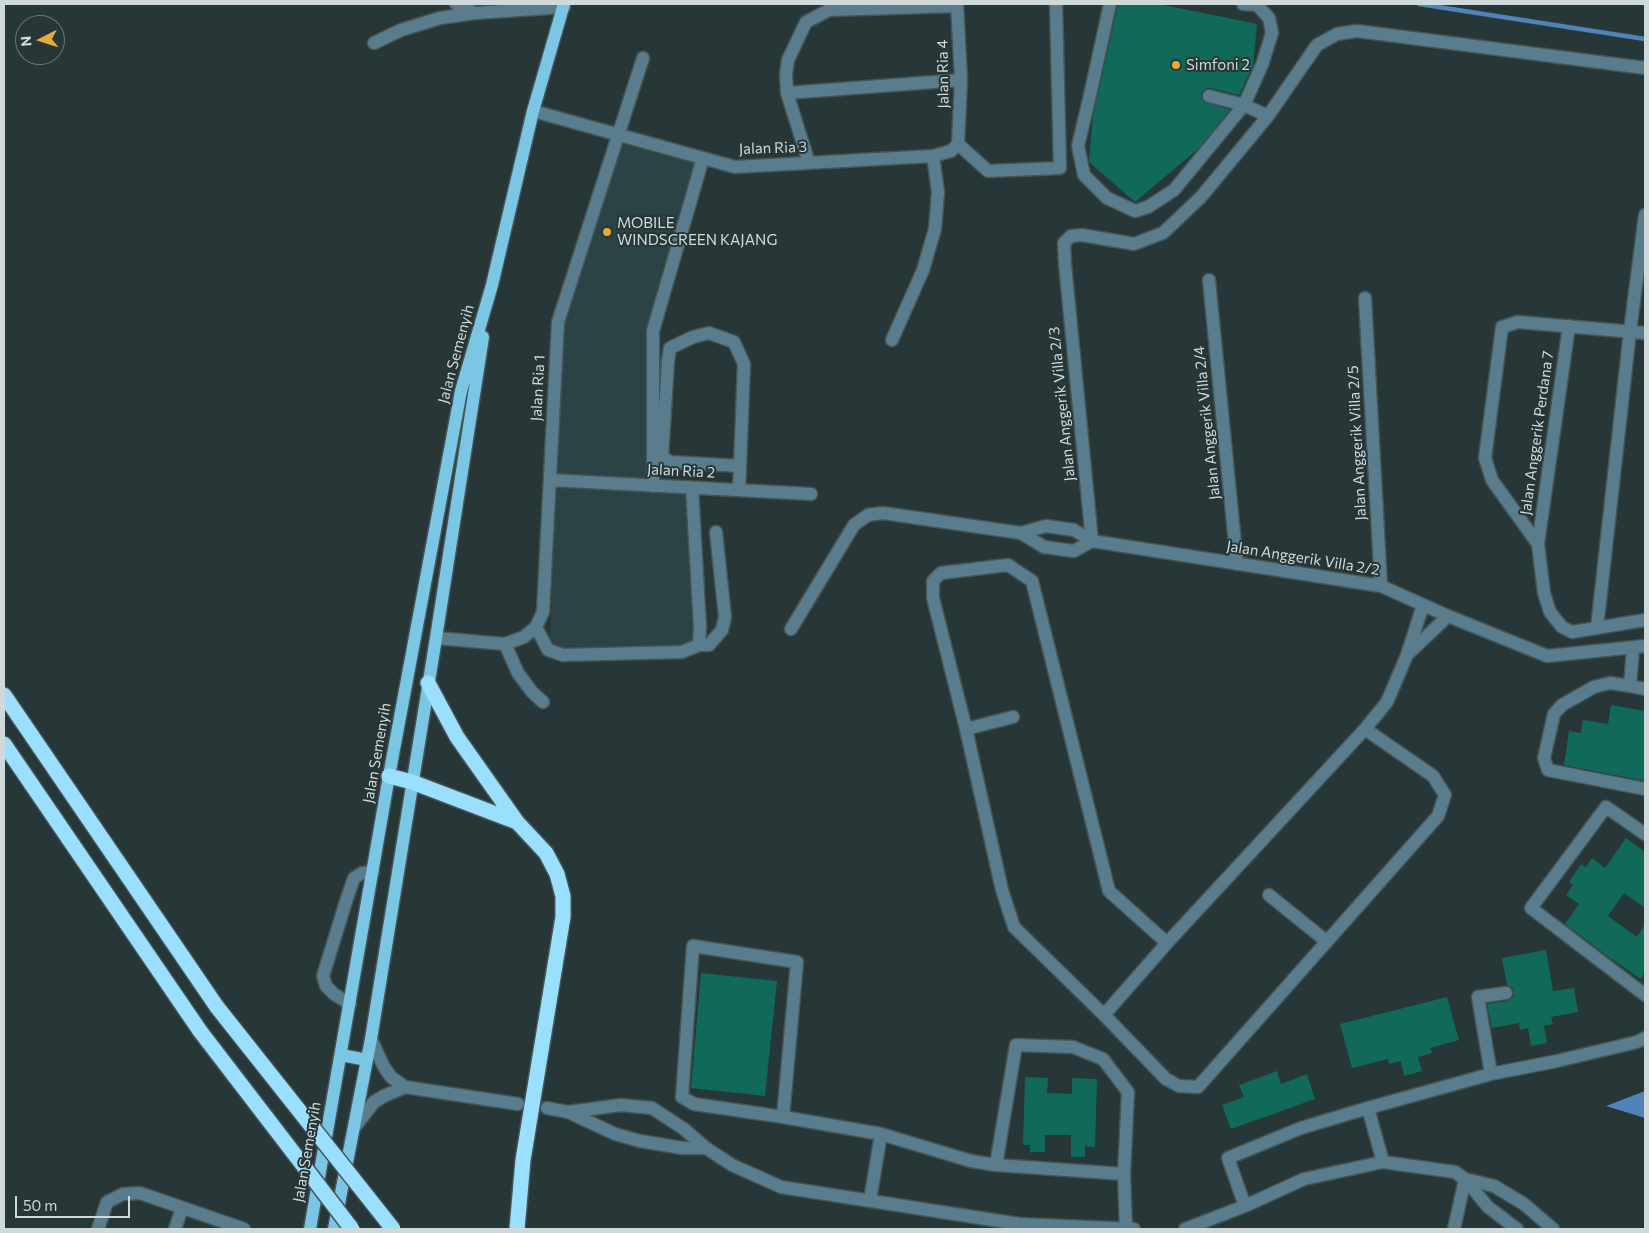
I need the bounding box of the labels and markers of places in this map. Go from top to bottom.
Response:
place label: Simfoni 2 [1186,56,1250,74]
marker: Simfoni 2 [1170,59,1182,71]
place label: MOBILE WINDSCREEN KAJANG [617,214,777,249]
marker: MOBILE WINDSCREEN KAJANG [601,226,613,238]

